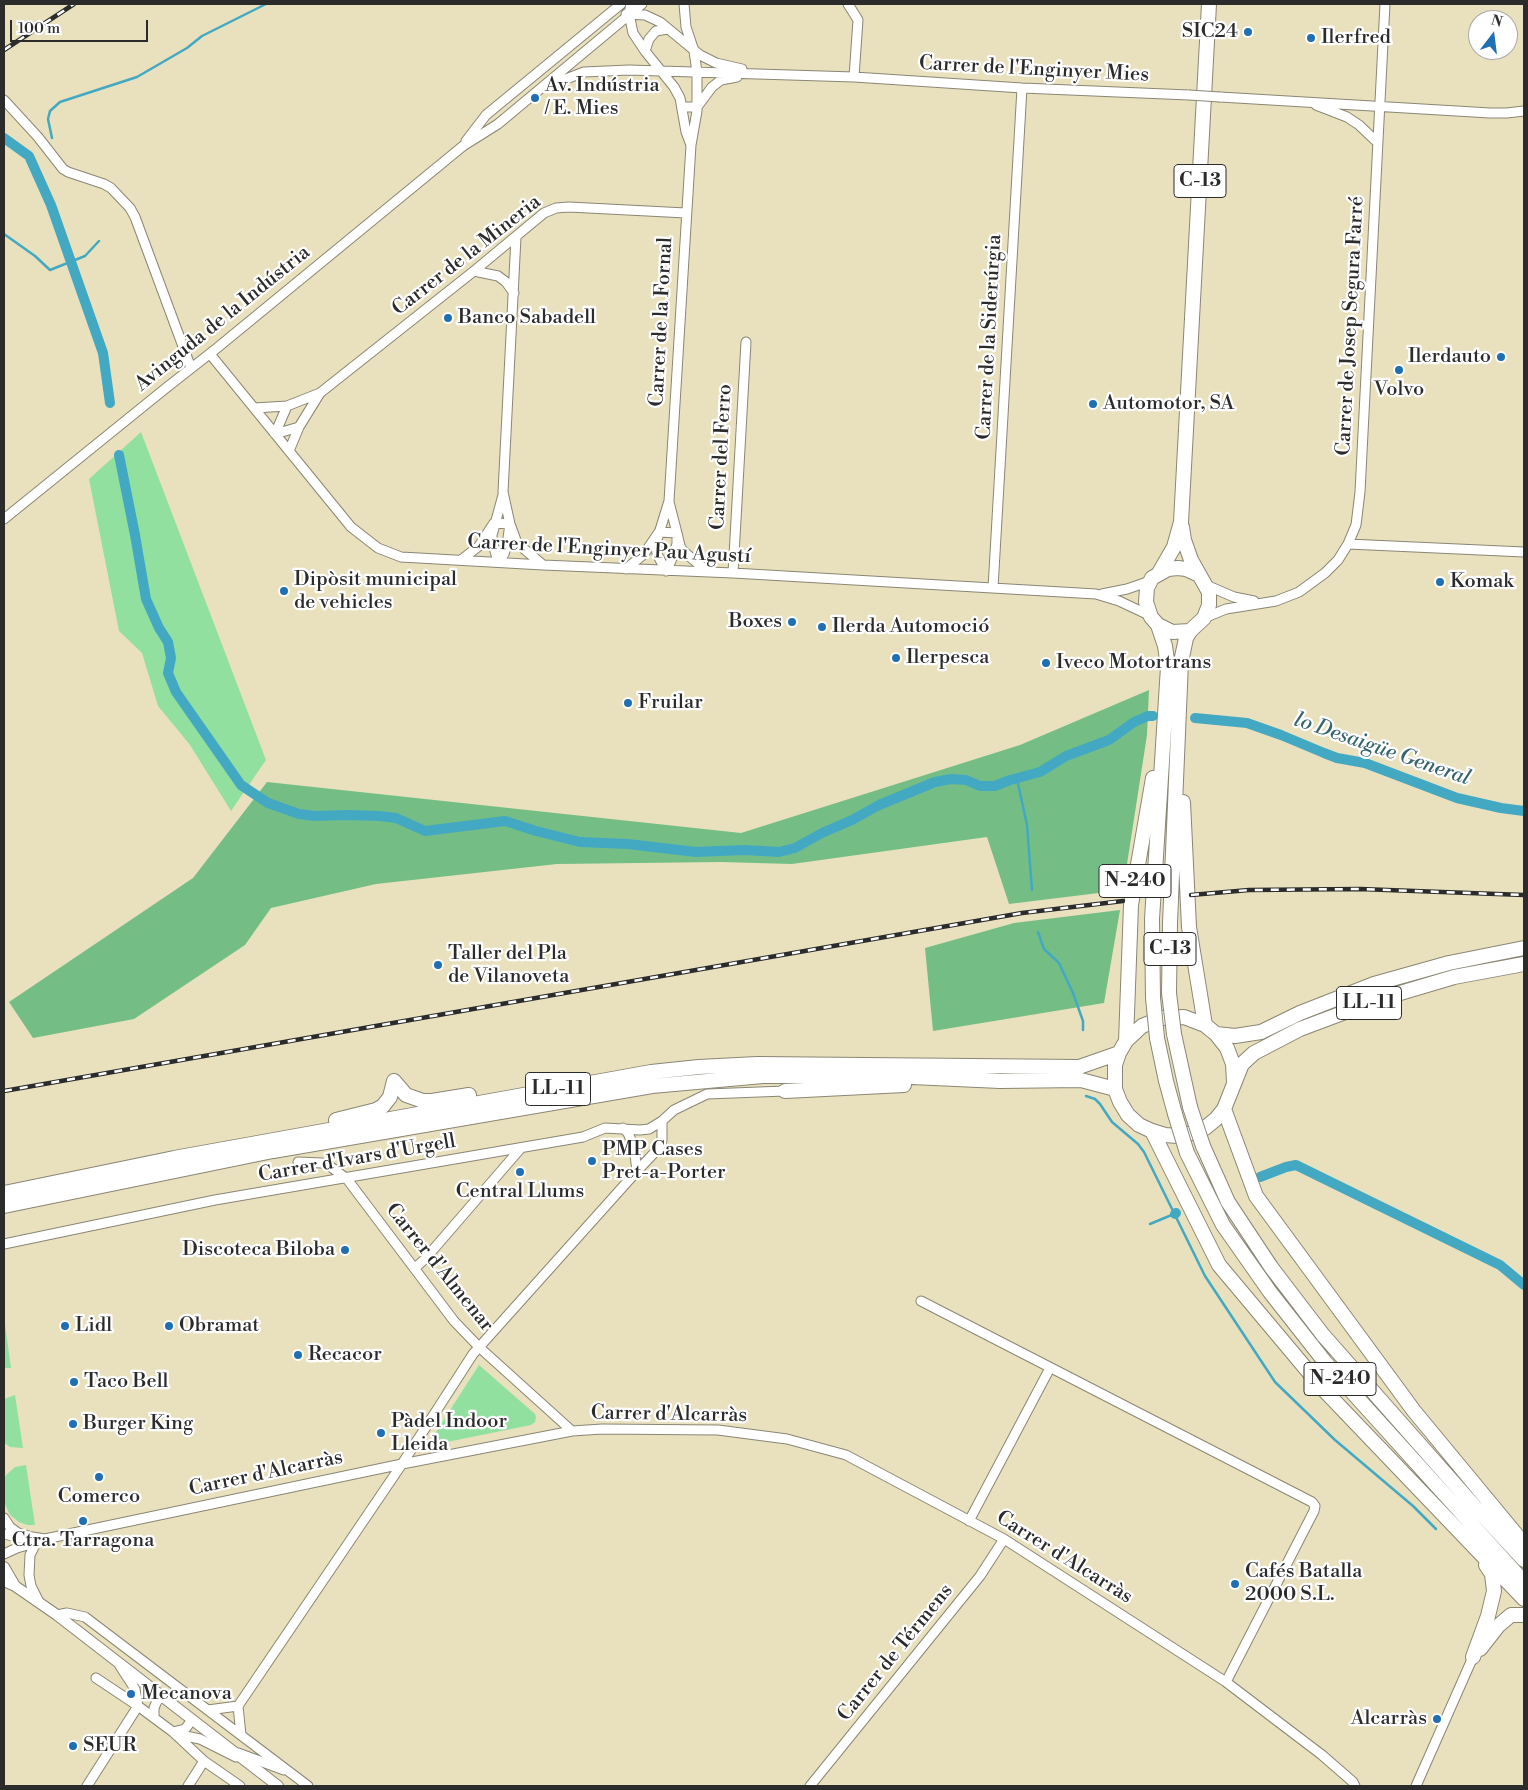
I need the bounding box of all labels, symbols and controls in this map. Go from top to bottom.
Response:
scale bar [12,10,150,42]
north arrow [1468,10,1518,60]
text: N [1489,11,1504,32]
text: 100 m [18,19,60,38]
place label: SIC24 [1182,20,1238,44]
marker: SIC24 [1242,26,1254,38]
place label: Ilerfred [1321,26,1391,50]
marker: Ilerfred [1305,32,1317,44]
street label: Carrer de l'Enginyer Mies [918,52,1150,88]
place label: Av. Indústria / E. Mies [545,74,660,121]
marker: Av. Indústria / E. Mies [529,92,541,104]
road number: C-13 [1174,165,1226,198]
street label: Carrer de la Mineria [388,191,546,321]
street label: Carrer de Josep Segura Farré [1332,196,1370,456]
street label: Carrer de la Siderúrgia [973,234,1007,440]
street label: Carrer de la Fornal [646,237,678,407]
street label: Avinguda de la Indústria [131,241,315,397]
place label: Banco Sabadell [458,306,596,330]
marker: Banco Sabadell [442,312,454,324]
place label: Ilerdauto [1408,345,1491,369]
marker: Ilerdauto [1495,351,1507,363]
marker: Volvo [1393,364,1405,376]
place label: Volvo [1374,378,1424,402]
street label: Carrer del Ferro [706,383,738,531]
place label: Automotor, SA [1103,392,1234,416]
marker: Automotor, SA [1087,398,1099,410]
street label: Carrer de l'Enginyer Pau Agustí [467,531,751,569]
place label: Dipòsit municipal de vehicles [294,568,457,615]
place label: Komak [1450,570,1514,594]
marker: Komak [1434,576,1446,588]
marker: Dipòsit municipal de vehicles [278,585,290,597]
place label: Boxes [729,610,782,634]
place label: Ilerda Automoció [832,615,989,639]
marker: Boxes [786,616,798,628]
marker: Ilerda Automoció [816,621,828,633]
place label: Ilerpesca [906,646,989,670]
place label: Iveco Motortrans [1056,651,1211,675]
marker: Ilerpesca [890,652,902,664]
marker: Iveco Motortrans [1040,657,1052,669]
place label: Fruilar [638,691,703,715]
marker: Fruilar [622,697,634,709]
water label: lo Desaigüe General [1291,708,1473,792]
road number: N-240 [1099,864,1171,898]
road number: C-13 [1144,932,1196,966]
place label: Taller del Pla de Vilanoveta [448,942,569,989]
marker: Taller del Pla de Vilanoveta [432,959,444,971]
road number: LL-11 [1336,986,1402,1020]
road number: LL-11 [526,1072,590,1106]
street label: Carrer d'Ivars d'Urgell [256,1130,458,1188]
place label: PMP Cases Pret-a-Porter [602,1138,726,1185]
marker: PMP Cases Pret-a-Porter [586,1155,598,1167]
marker: Central Llums [514,1166,526,1178]
place label: Central Llums [456,1180,584,1204]
street label: Carrer d'Almenar [380,1199,498,1337]
place label: Discoteca Biloba [182,1238,335,1262]
marker: Discoteca Biloba [339,1244,351,1256]
place label: Lidl [75,1314,112,1338]
place label: Obramat [179,1314,259,1338]
marker: Lidl [59,1320,71,1332]
marker: Obramat [163,1320,175,1332]
place label: Recacor [308,1343,382,1367]
marker: Recacor [292,1349,304,1361]
road number: N-240 [1304,1362,1376,1396]
place label: Taco Bell [84,1370,168,1394]
marker: Taco Bell [68,1376,80,1388]
street label: Carrer d'Alcarràs [591,1402,747,1428]
place label: Pàdel Indoor Lleida [391,1410,507,1457]
place label: Burger King [83,1412,193,1436]
marker: Burger King [67,1418,79,1430]
marker: Pàdel Indoor Lleida [375,1427,387,1439]
street label: Carrer d'Alcarràs [187,1446,345,1502]
marker: Comerco [93,1471,105,1483]
place label: Comerco [58,1485,140,1509]
street label: Carrer d'Alcarràs [991,1506,1137,1610]
marker: Ctra. Tarragona [77,1515,89,1527]
place label: Ctra. Tarragona [12,1529,154,1553]
place label: Cafés Batalla 2000 S.L. [1245,1560,1362,1607]
marker: Cafés Batalla 2000 S.L. [1229,1578,1241,1590]
street label: Carrer de Térmens [833,1580,959,1726]
place label: Mecanova [141,1682,232,1706]
marker: Mecanova [125,1688,137,1700]
place label: Alcarràs [1351,1707,1427,1731]
marker: Alcarràs [1431,1713,1443,1725]
place label: SEUR [83,1734,136,1758]
marker: SEUR [67,1740,79,1752]

